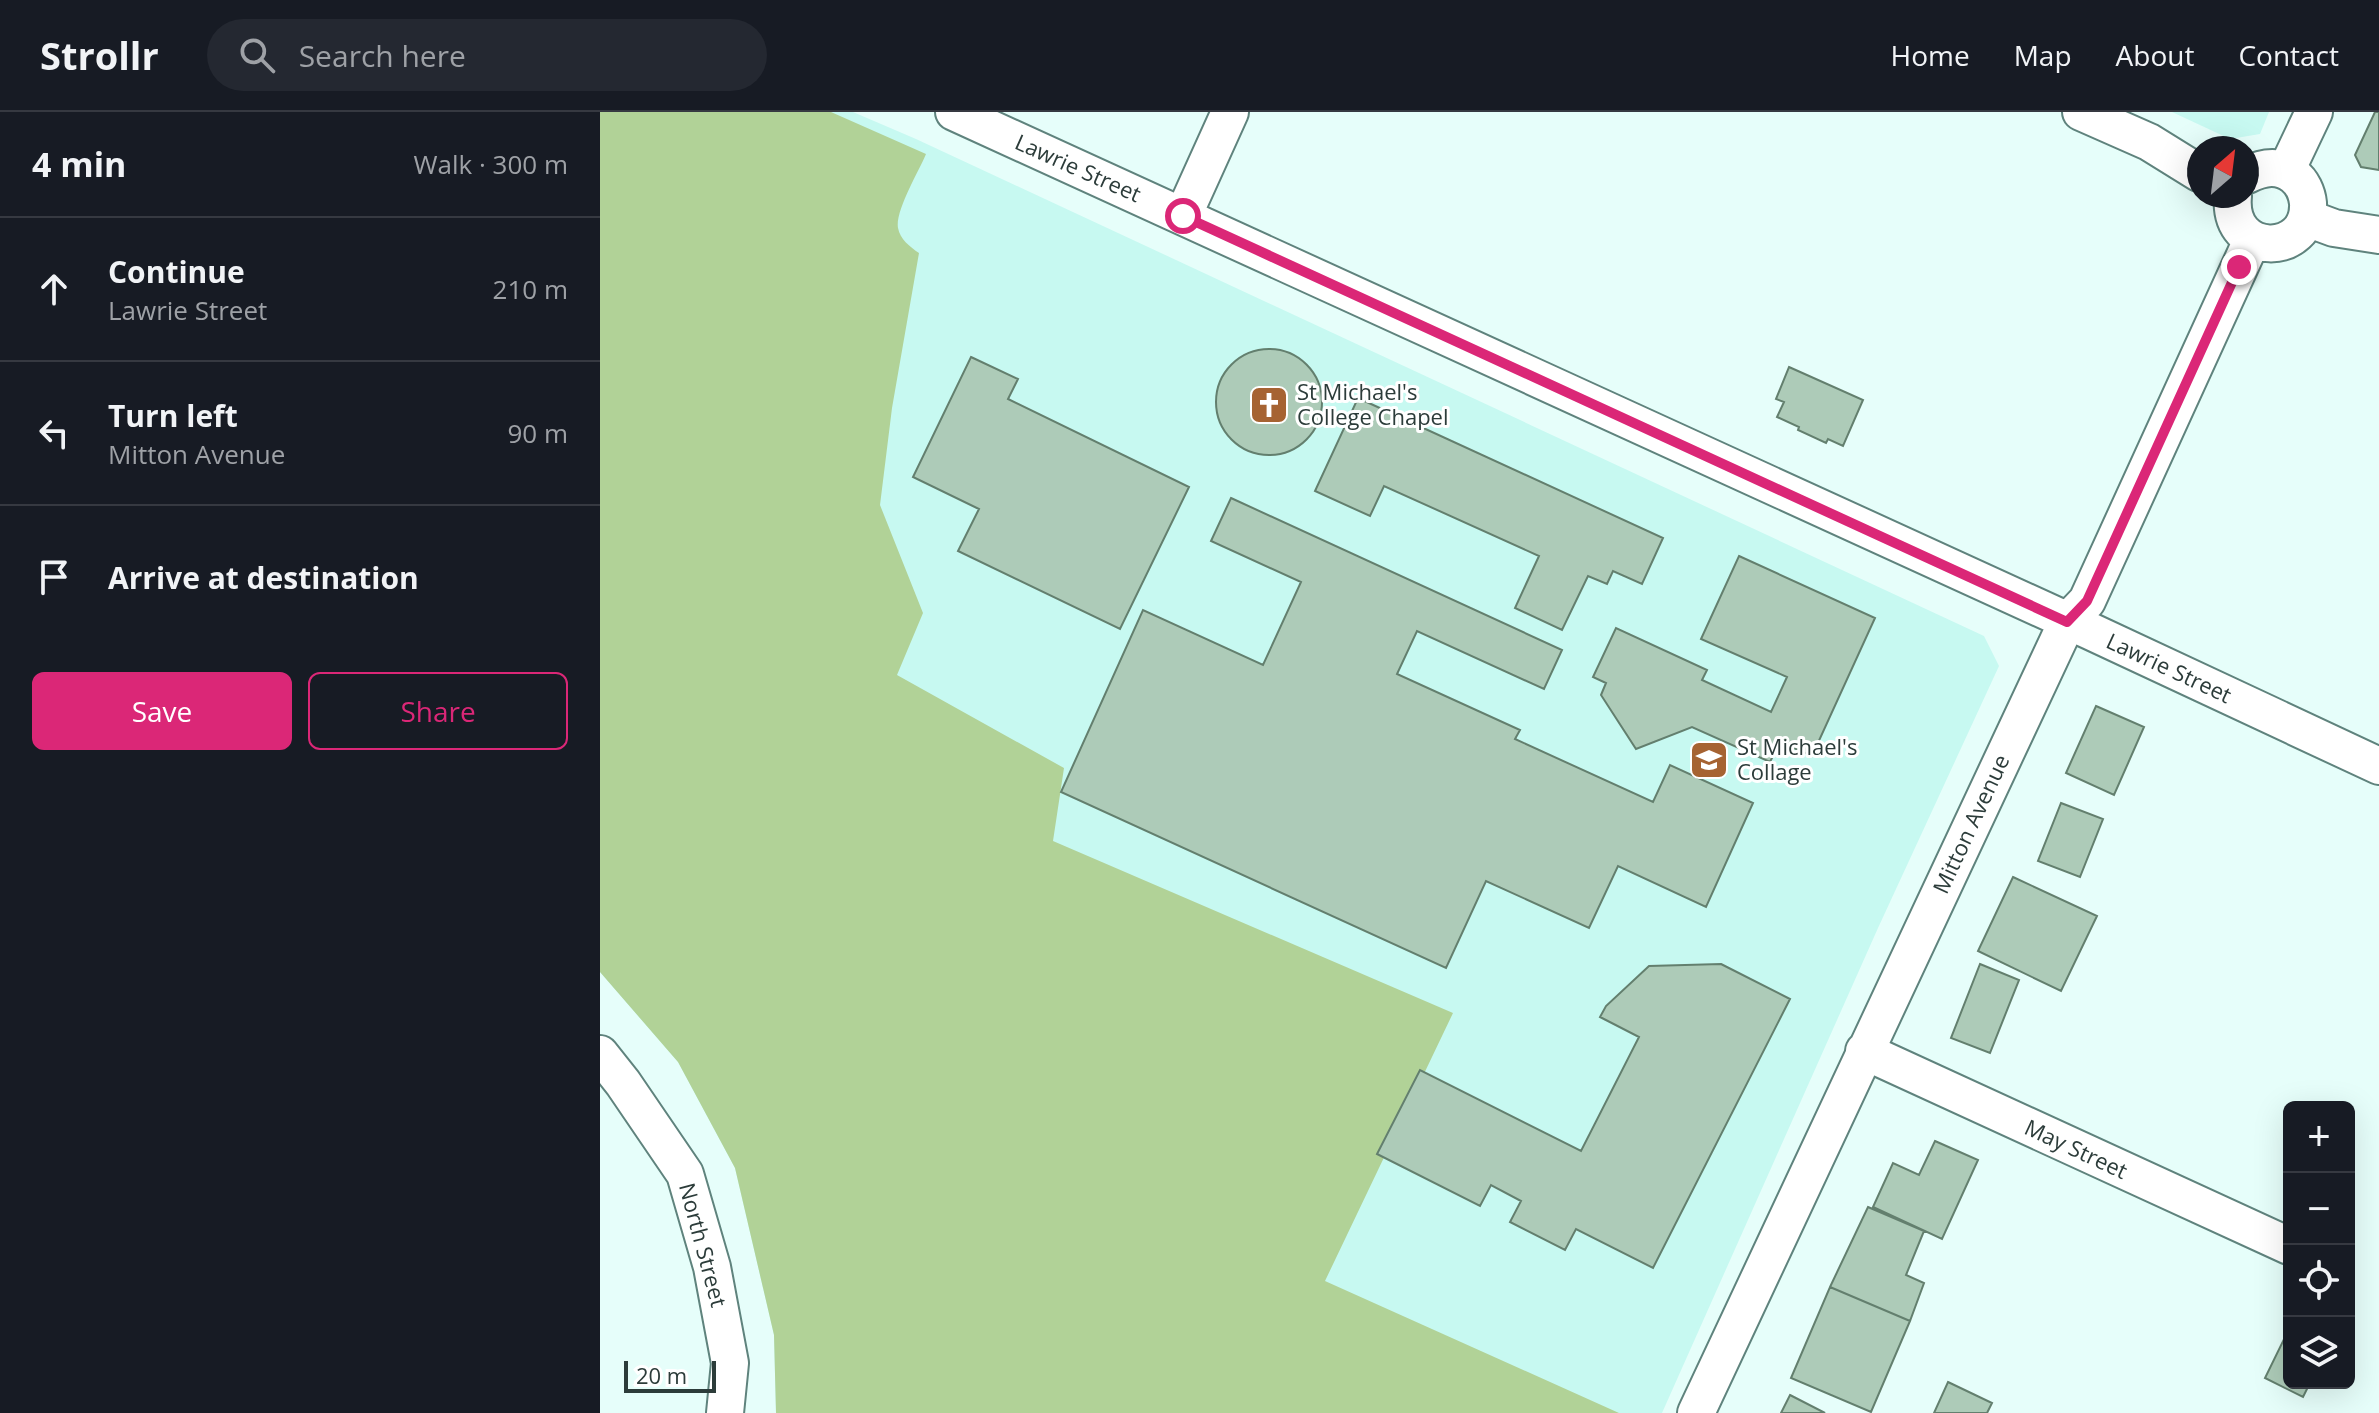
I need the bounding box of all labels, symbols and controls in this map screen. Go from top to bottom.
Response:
search box [207,19,767,91]
text: Strollr [40,29,159,81]
icon: search [235,33,279,77]
text: Search here [299,35,466,76]
text: Home [1891,36,1970,74]
text: Map [2014,36,2072,74]
text: About [2116,36,2194,74]
text: Contact [2238,36,2339,74]
street label: Lawrie Street [1011,126,1146,208]
north arrow [2187,136,2259,208]
text: 4 min [32,141,126,187]
text: Walk · 300 m [414,146,568,182]
route start [1165,198,1201,234]
route end [2221,249,2257,285]
text: Continue [108,251,245,292]
icon: ahead [32,267,76,311]
text: 210 m [493,271,568,307]
text: Lawrie Street [108,292,267,328]
place label: St Michael's College Chapel [1297,376,1449,431]
church icon: St Michael's College Chapel [1248,384,1290,426]
text: Turn left [108,395,238,436]
icon: left [32,411,76,455]
text: 90 m [507,415,568,451]
text: Mitton Avenue [108,436,285,472]
icon: arrive [32,555,76,599]
text: Arrive at destination [108,557,419,598]
street label: Lawrie Street [2102,625,2237,709]
button: Save [32,672,292,750]
button: Share [308,672,568,750]
place label: St Michael's Collage [1737,731,1857,786]
school or university icon: St Michael's Collage [1688,739,1730,781]
street label: Mitton Avenue [1925,749,2015,898]
map controls [2283,1101,2355,1389]
button: + [2283,1101,2355,1173]
street label: May Street [2020,1111,2133,1185]
button: − [2283,1173,2355,1245]
street label: North Street [673,1179,735,1310]
button: locate [2283,1245,2355,1317]
button: layers [2283,1317,2355,1389]
scale bar [624,1357,716,1393]
text: 20 m [636,1360,687,1390]

